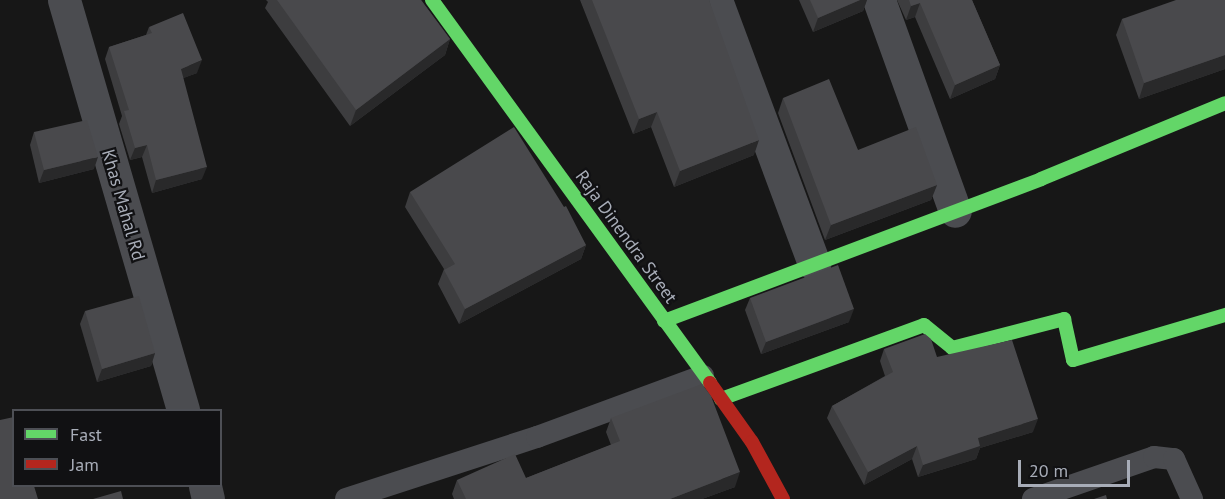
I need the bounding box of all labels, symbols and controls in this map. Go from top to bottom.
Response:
street label: Khas Mahal Rd [97,147,149,263]
street label: Raja Dinendra Street [571,166,681,308]
legend [12,409,222,487]
text: Fast [70,423,102,446]
scale bar [1021,448,1134,486]
text: Jam [70,453,99,476]
text: 20 m [1029,459,1068,482]

